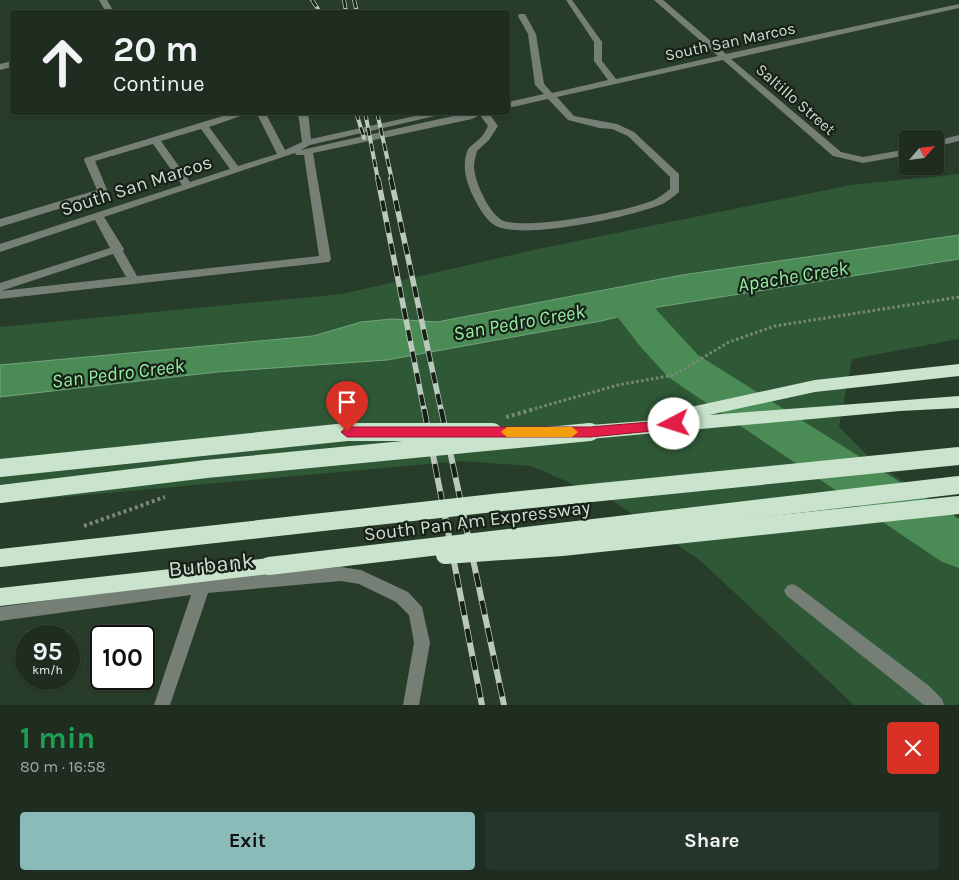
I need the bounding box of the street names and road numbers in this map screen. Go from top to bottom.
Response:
street label: South San Marcos [663,18,797,65]
street label: Saltillo Street [752,60,839,139]
street label: South San Marcos [58,151,215,221]
street label: South Pan Am Expressway [363,496,592,546]
street label: Burbank [167,548,255,582]

